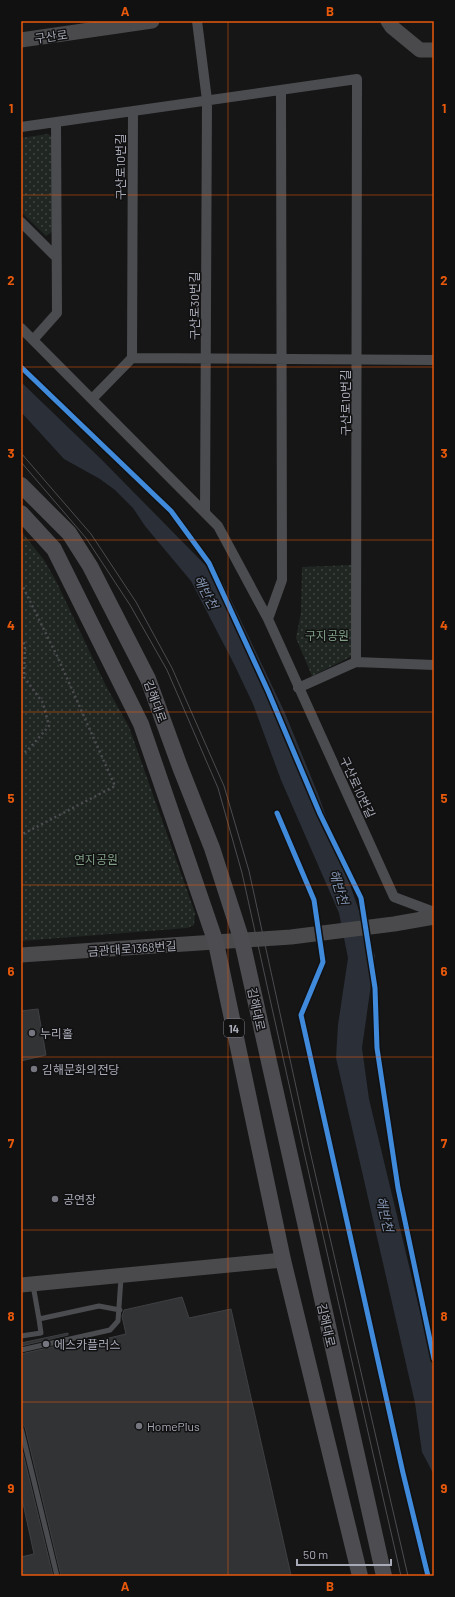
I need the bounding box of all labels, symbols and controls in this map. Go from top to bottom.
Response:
text: A [121,3,130,19]
text: B [326,3,334,19]
street label: 구산로 [34,27,68,45]
text: 1 [9,100,13,116]
text: 1 [442,100,446,116]
street label: 구산로10번길 [113,134,127,200]
text: 2 [7,272,15,288]
street label: 구산로30번길 [187,272,201,340]
text: 2 [440,272,448,288]
street label: 구산로10번길 [338,370,352,436]
text: 3 [7,445,15,461]
text: 3 [440,445,448,461]
water label: 해반천 [191,572,222,613]
text: 4 [7,617,15,633]
text: 4 [440,617,448,633]
park label: 구지공원 [305,628,349,642]
street label: 김해대로 [142,678,170,724]
street label: 구산로10번길 [338,754,378,820]
text: 5 [7,790,15,806]
text: 5 [440,790,448,806]
park label: 연지공원 [74,852,118,866]
water label: 해반천 [326,867,352,907]
street label: 금관대로1368번길 [87,938,177,958]
text: 6 [8,963,15,979]
text: 6 [441,963,448,979]
street label: 김해대로 [246,986,268,1032]
road number: 14 [224,1019,244,1037]
place label: 누리홀 [40,1026,73,1040]
marker: 누리홀 [27,1028,37,1038]
place label: 김해문화의전당 [42,1062,119,1076]
marker: 김해문화의전당 [29,1064,39,1074]
text: 7 [8,1135,15,1151]
text: 7 [441,1135,448,1151]
place label: 공연장 [63,1192,96,1206]
marker: 공연장 [50,1194,60,1204]
water label: 해반천 [373,1195,397,1234]
street label: 김해대로 [315,1302,339,1348]
text: 8 [7,1308,15,1324]
text: 8 [440,1308,448,1324]
place label: 에스카플러스 [54,1337,120,1351]
marker: 에스카플러스 [41,1339,51,1349]
place label: HomePlus [147,1419,200,1433]
marker: HomePlus [134,1421,144,1431]
text: 9 [8,1480,15,1496]
text: 9 [441,1480,448,1496]
scale bar [297,1541,391,1567]
text: 50 m [303,1547,328,1561]
text: A [121,1578,130,1594]
text: B [326,1578,334,1594]

